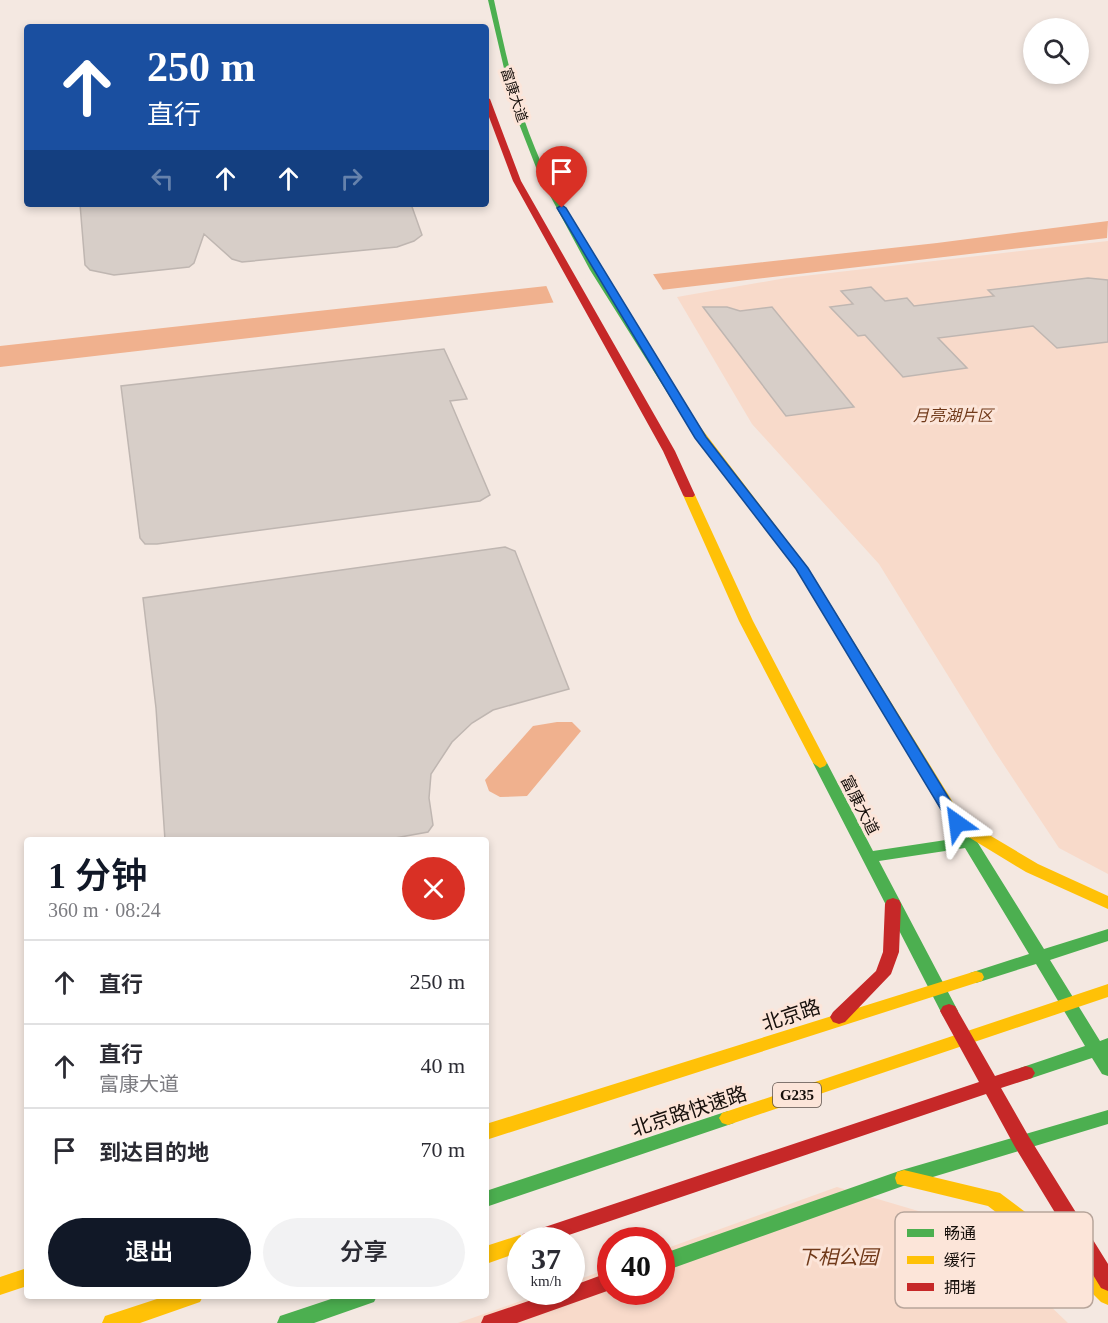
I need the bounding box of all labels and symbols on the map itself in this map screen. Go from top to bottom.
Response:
street label: 富康大道 [498,66,530,124]
pin [536,146,587,208]
park label: 月亮湖片区 [913,407,995,424]
street label: 富康大道 [838,773,882,837]
position arrow [925,791,989,855]
street label: 北京路 [759,995,823,1035]
street label: 北京路快速路 [629,1082,749,1140]
road number: G235 [773,1083,821,1107]
legend [895,1212,1093,1308]
text: 畅通 [944,1225,976,1242]
speed limit sign: 40 [597,1227,675,1305]
park label: 下相公园 [798,1246,881,1268]
text: 缓行 [944,1252,976,1269]
text: 拥堵 [944,1279,976,1296]

